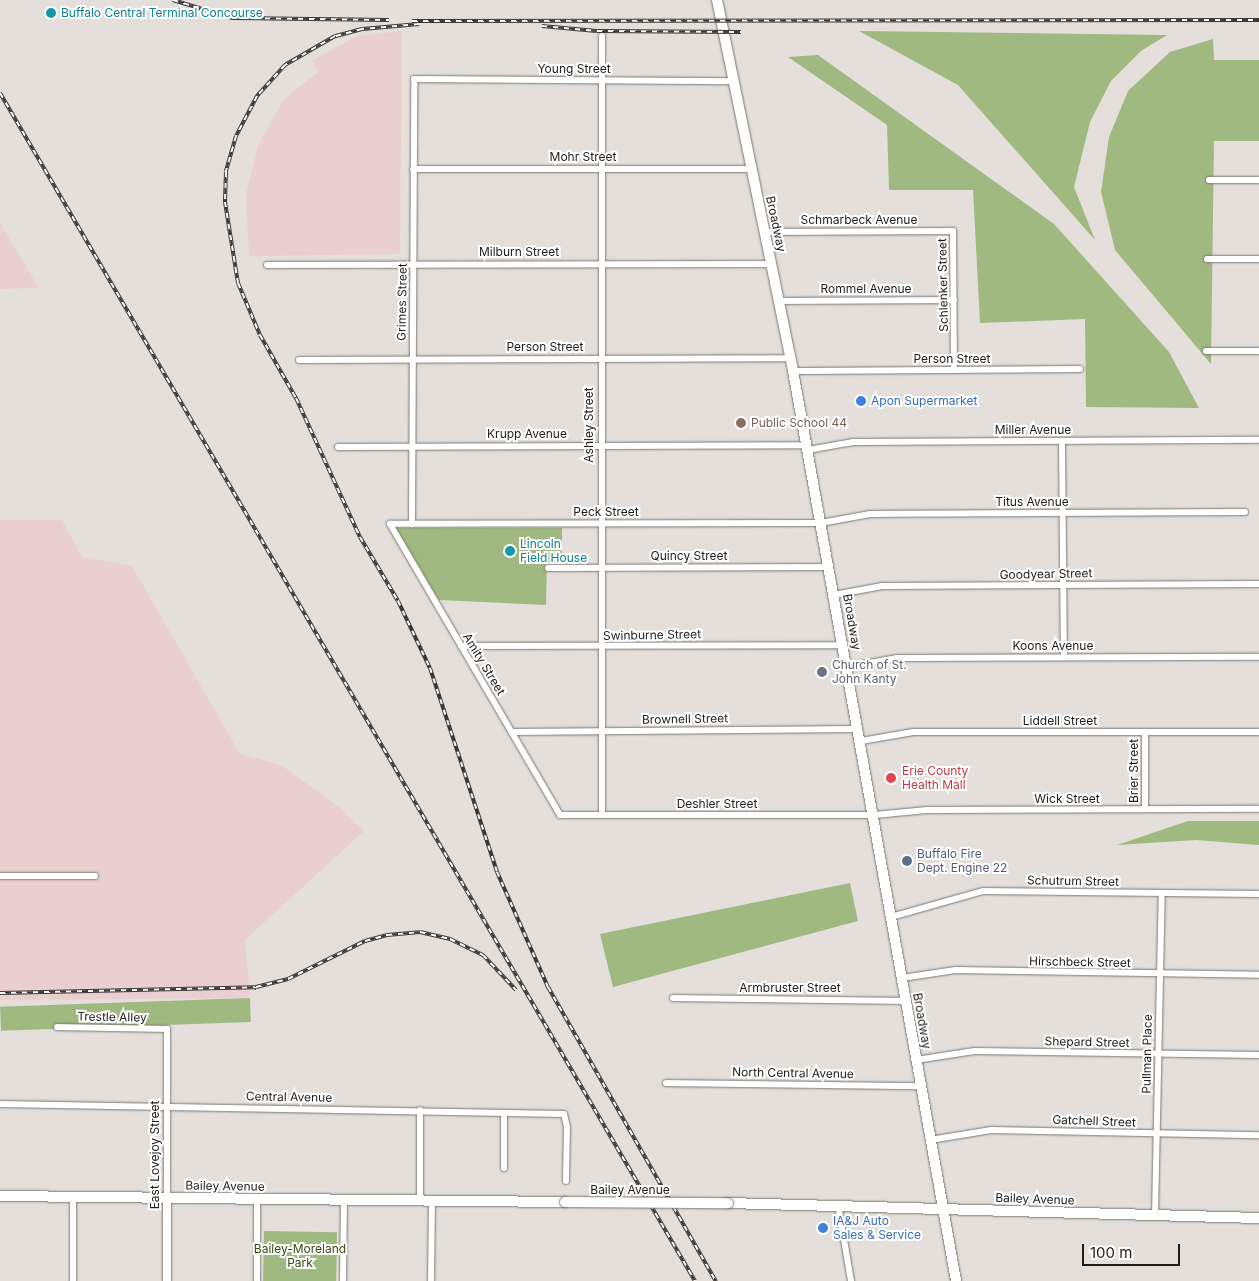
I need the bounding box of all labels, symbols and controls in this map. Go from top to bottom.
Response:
place label: Buffalo Central Terminal Concourse [61,6,263,20]
marker: Buffalo Central Terminal Concourse [45,7,57,19]
street label: Young Street [537,62,611,76]
street label: Mohr Street [550,150,616,164]
street label: Broadway [763,195,789,253]
street label: Schmarbeck Avenue [801,213,917,227]
street label: Schlenker Street [935,238,951,332]
street label: Milburn Street [479,245,559,259]
street label: Grimes Street [394,263,410,341]
street label: Rommel Avenue [820,282,912,296]
street label: Person Street [507,340,583,354]
street label: Person Street [914,352,990,366]
street label: Ashley Street [582,387,596,463]
place label: Apon Supermarket [871,394,977,408]
marker: Apon Supermarket [855,395,867,407]
place label: Public School 44 [751,416,847,430]
marker: Public School 44 [735,417,747,429]
street label: Miller Avenue [995,423,1071,437]
street label: Krupp Avenue [487,427,567,441]
street label: Titus Avenue [995,495,1069,509]
street label: Peck Street [573,505,639,519]
place label: Lincoln Field House [520,537,587,565]
marker: Lincoln Field House [504,545,516,557]
street label: Quincy Street [651,549,727,563]
street label: Goodyear Street [999,566,1093,582]
street label: Broadway [840,593,864,651]
street label: Swinburne Street [603,627,701,643]
street label: Amity Street [460,630,508,698]
street label: Koons Avenue [1013,639,1093,653]
place label: Church of St. John Kanty [832,658,907,686]
marker: Church of St. John Kanty [816,666,828,678]
street label: Brownell Street [642,711,728,727]
street label: Liddell Street [1023,714,1097,728]
street label: Brier Street [1127,739,1141,803]
place label: Erie County Health Mall [902,764,968,792]
marker: Erie County Health Mall [884,771,898,785]
street label: Wick Street [1034,792,1100,806]
street label: Deshler Street [677,797,757,811]
place label: Buffalo Fire Dept. Engine 22 [917,847,1007,875]
marker: Buffalo Fire Dept. Engine 22 [901,855,913,867]
street label: Schutrum Street [1027,873,1119,889]
street label: Hirschbeck Street [1029,954,1131,970]
street label: Armbruster Street [739,981,841,995]
street label: Broadway [910,992,934,1050]
street label: Trestle Alley [77,1009,147,1025]
street label: Pullman Place [1139,1014,1155,1094]
street label: Shepard Street [1044,1034,1130,1050]
street label: North Central Avenue [732,1065,854,1081]
street label: Central Avenue [246,1089,332,1105]
street label: East Lovejoy Street [148,1101,162,1209]
street label: Gatchell Street [1052,1112,1136,1130]
street label: Bailey Avenue [185,1178,265,1194]
street label: Bailey Avenue [590,1183,670,1197]
street label: Bailey Avenue [995,1190,1075,1208]
place label: IA&J Auto Sales & Service [833,1214,921,1242]
marker: IA&J Auto Sales & Service [817,1222,829,1234]
scale bar [1084,1234,1182,1266]
park label: Bailey-Moreland Park [254,1242,346,1270]
text: 100 m [1090,1243,1132,1262]

